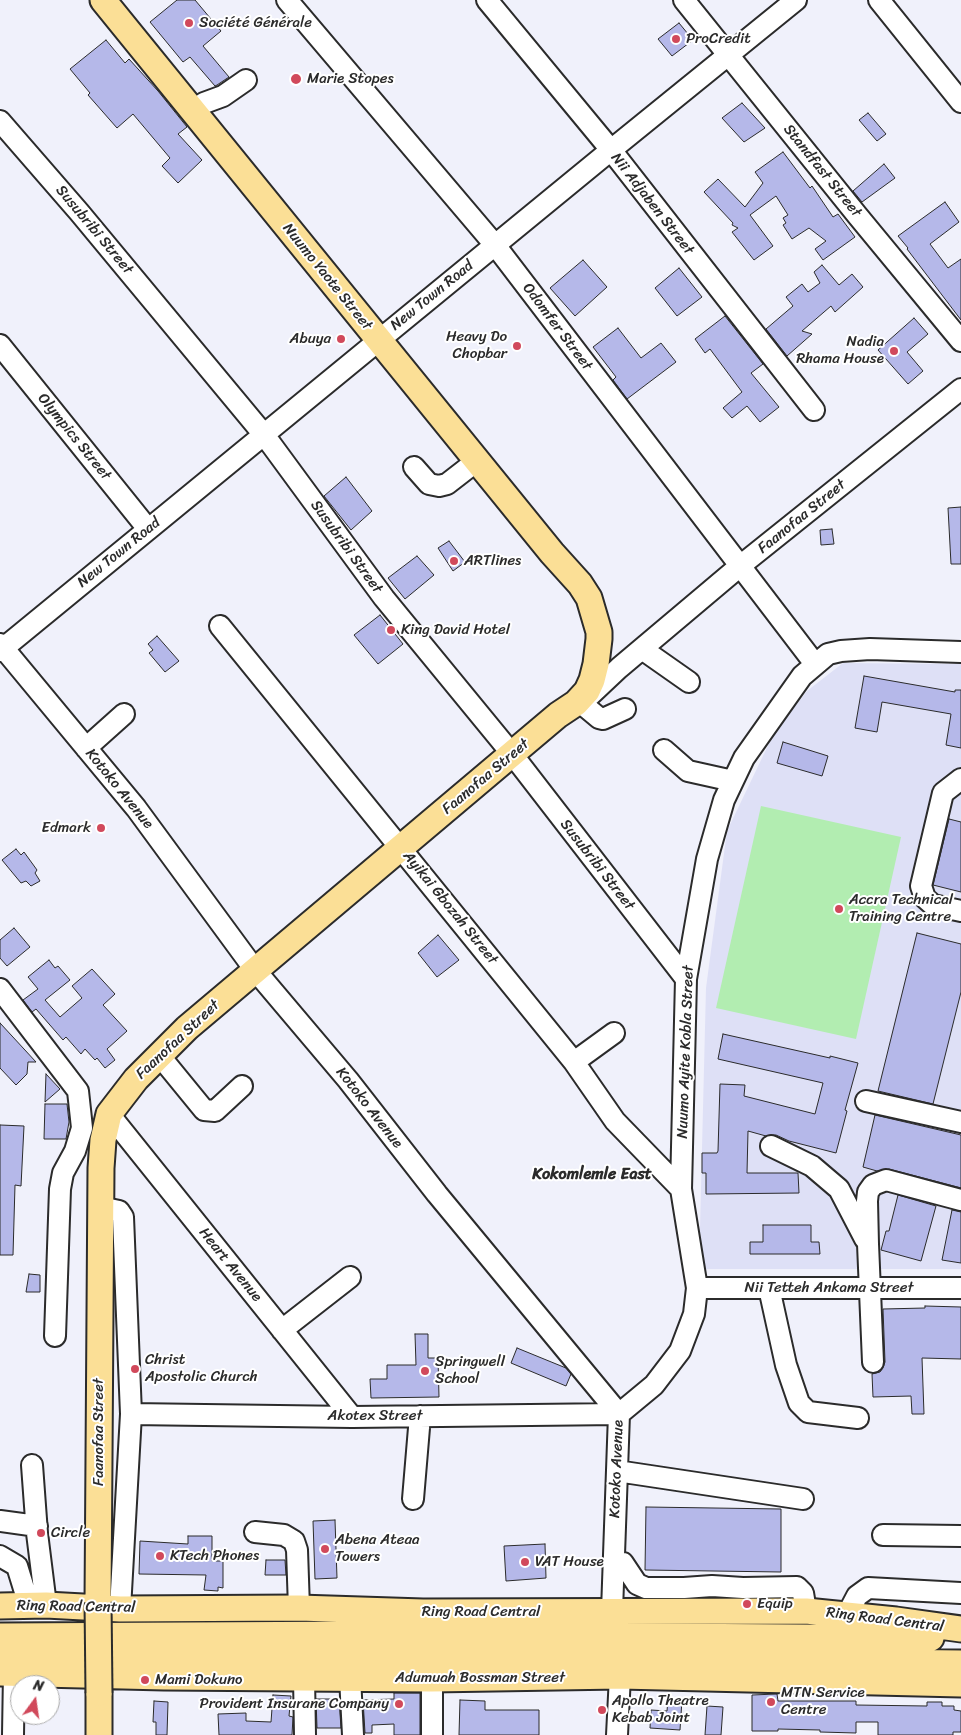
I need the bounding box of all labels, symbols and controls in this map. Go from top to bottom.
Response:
place label: Société Générale [199,14,312,32]
marker: Société Générale [183,17,195,29]
place label: ProCredit [686,30,751,48]
marker: ProCredit [670,33,682,45]
place label: Marie Stopes [307,70,394,88]
marker: Marie Stopes [289,72,303,86]
street label: Standfast Street [779,121,865,221]
street label: Nii Adjaben Street [607,150,697,258]
street label: Susubribi Street [52,182,136,278]
street label: Nuumo Yaote Street [278,220,376,334]
street label: New Town Road [387,257,477,335]
street label: Odomfer Street [518,280,596,374]
place label: Heavy Do Chopbar [446,328,507,363]
place label: Abuya [290,330,331,348]
marker: Abuya [335,333,347,345]
place label: Nadia Rhama House [796,333,884,368]
marker: Heavy Do Chopbar [511,340,523,352]
marker: Nadia Rhama House [888,345,900,357]
street label: Olympics Street [33,390,115,484]
street label: Faanofaa Street [754,476,850,558]
street label: Susubribi Street [306,497,386,597]
street label: New Town Road [74,514,164,592]
place label: ARTlines [464,552,521,570]
marker: ARTlines [448,555,460,567]
place label: King David Hotel [401,621,510,639]
marker: King David Hotel [385,624,397,636]
street label: Faanofaa Street [439,735,533,819]
street label: Kotoko Avenue [81,745,157,833]
street label: Susubribi Street [556,816,638,914]
place label: Edmark [42,819,91,837]
marker: Edmark [95,822,107,834]
street label: Ayikai Gbozah Street [399,848,501,968]
place label: Accra Technical Training Centre [849,891,953,926]
marker: Accra Technical Training Centre [833,903,845,915]
street label: Nuumo Ayite Kobla Street [674,965,698,1139]
street label: Faanofaa Street [132,997,224,1083]
street label: Kotoko Avenue [332,1064,406,1152]
district label: Kokomlemle East [532,1165,652,1185]
street label: Heart Avenue [195,1224,265,1306]
street label: Nii Tetteh Ankama Street [744,1279,914,1297]
place label: Christ Apostolic Church [145,1351,257,1386]
place label: Springwell School [435,1353,505,1388]
marker: Christ Apostolic Church [129,1363,141,1375]
marker: Springwell School [419,1365,431,1377]
street label: Faanofaa Street [90,1378,108,1486]
street label: Akotex Street [328,1407,422,1425]
street label: Kotoko Avenue [606,1420,628,1518]
place label: Circle [51,1524,90,1542]
marker: Circle [35,1527,47,1539]
place label: Abena Ateaa Towers [335,1531,419,1566]
marker: Abena Ateaa Towers [319,1543,331,1555]
place label: KTech Phones [170,1547,259,1565]
marker: KTech Phones [154,1550,166,1562]
place label: VAT House [535,1553,604,1571]
marker: VAT House [519,1556,531,1568]
place label: Equip [757,1595,793,1613]
street label: Ring Road Central [17,1597,135,1617]
marker: Equip [741,1598,753,1610]
street label: Ring Road Central [422,1603,540,1621]
street label: Ring Road Central [825,1604,945,1636]
street label: Adumuah Bossman Street [395,1669,565,1687]
place label: Mami Dokuno [155,1671,242,1689]
text: N [31,1673,46,1699]
marker: Mami Dokuno [139,1674,151,1686]
north arrow [10,1675,60,1725]
place label: MTN Service Centre [781,1684,865,1719]
place label: Apollo Theatre Kebab Joint [612,1692,709,1727]
place label: Provident Insurane Company [200,1695,389,1713]
marker: MTN Service Centre [765,1696,777,1708]
marker: Provident Insurane Company [393,1698,405,1710]
marker: Apollo Theatre Kebab Joint [596,1704,608,1716]

